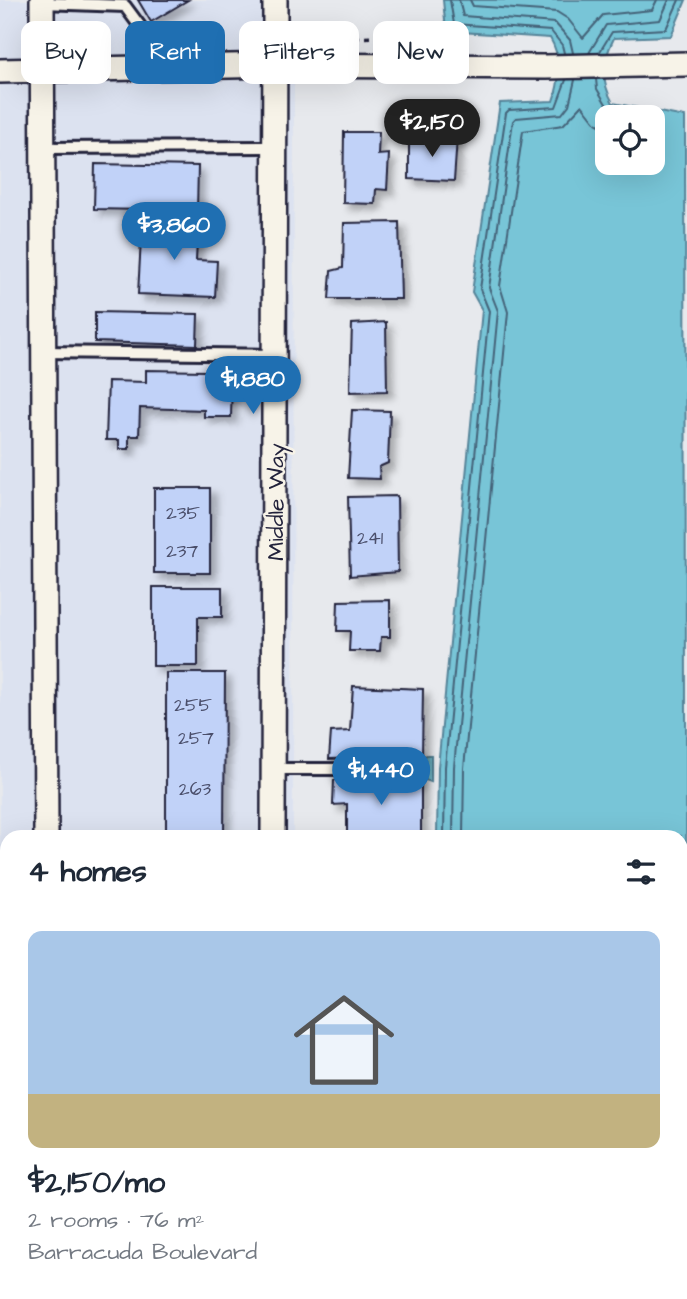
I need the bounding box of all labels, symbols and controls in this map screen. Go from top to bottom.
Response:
chip: Buy [21,21,111,84]
chip: Rent [125,21,225,84]
chip: Filters [239,21,359,84]
chip: New [373,21,469,84]
pin: $2,150 [375,100,489,159]
map controls [595,105,665,175]
button: locate [595,105,665,175]
text: $2,150 [400,106,464,138]
pin: $3,860 [117,202,231,262]
text: $3,860 [138,209,210,241]
pin: $1,880 [196,356,310,416]
text: $1,880 [221,363,285,395]
street label: Middle Way [260,443,293,561]
house number: 235 [166,500,201,527]
house number: 241 [357,525,384,552]
house number: 237 [166,538,198,565]
house number: 255 [174,692,212,719]
house number: 257 [178,725,214,752]
pin: $1,440 [324,748,438,807]
text: $1,440 [348,754,414,786]
house number: 263 [179,776,212,803]
text: 4 homes [28,851,147,893]
icon: filters [622,853,660,891]
icon: home [281,977,407,1103]
text: $2,150/mo [28,1162,165,1204]
text: 2 rooms · 76 m² [28,1204,204,1236]
text: Barracuda Boulevard [28,1236,257,1268]

